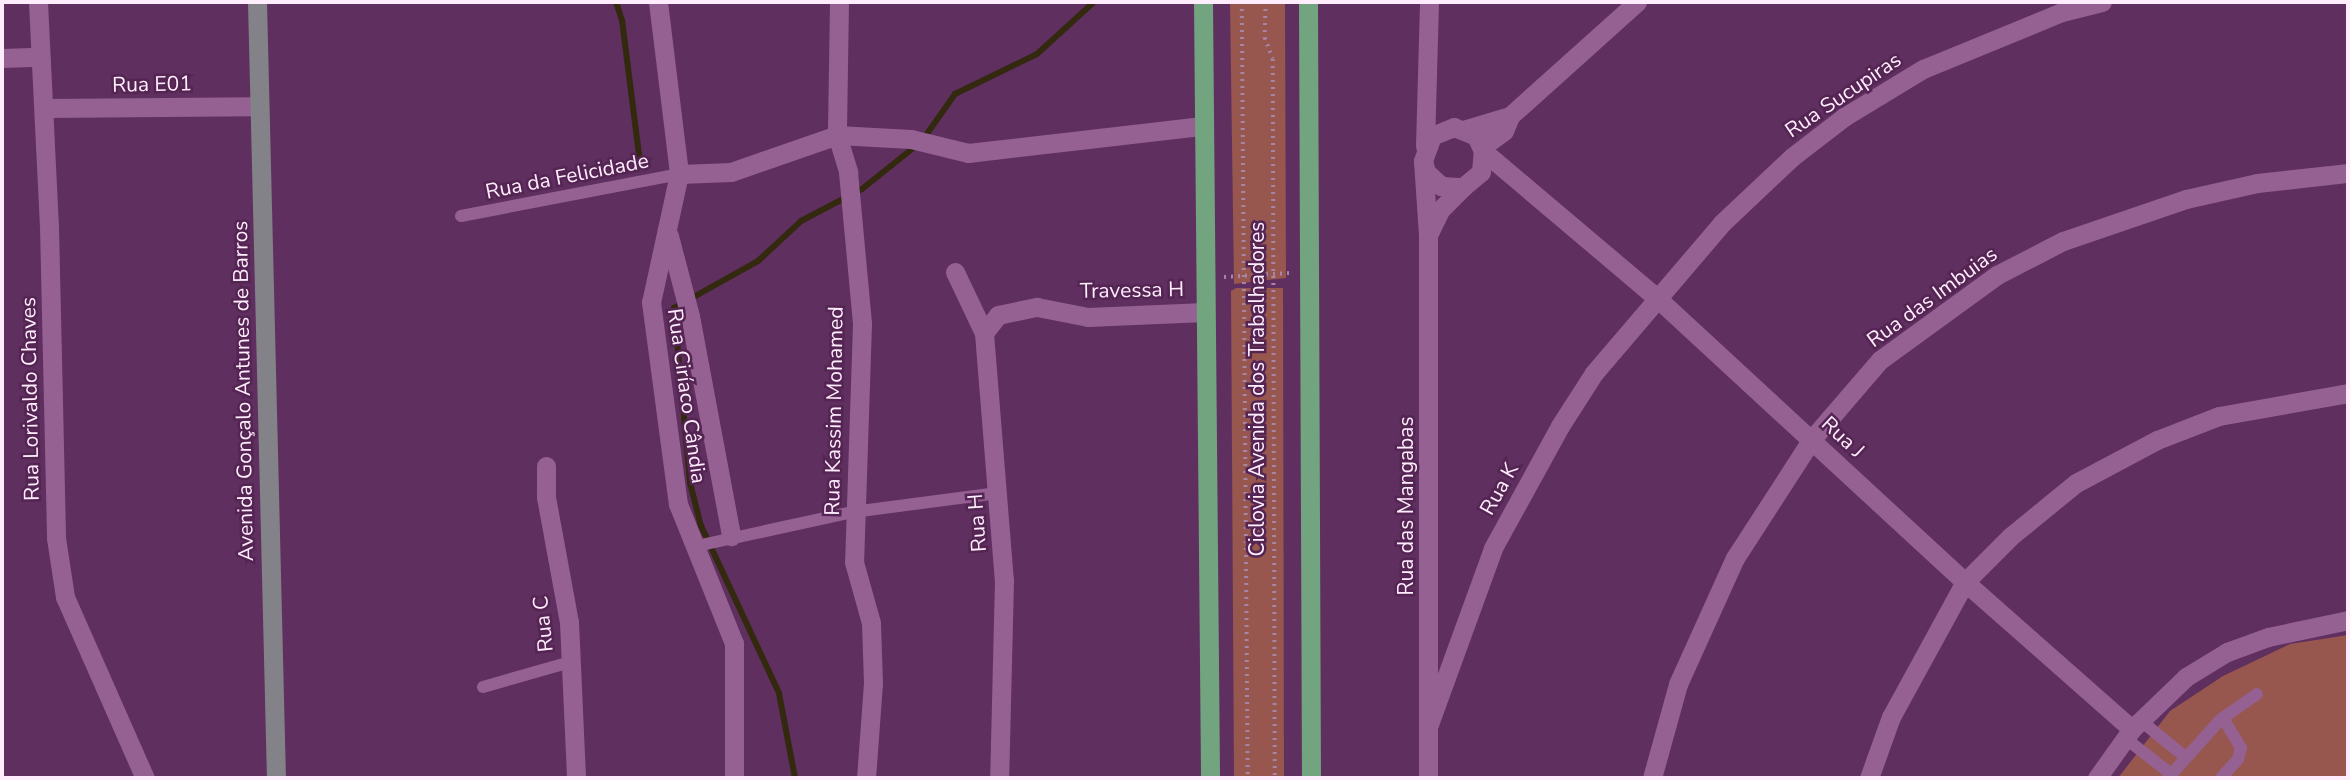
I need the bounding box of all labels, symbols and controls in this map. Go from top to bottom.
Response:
street label: Rua Sucupiras [1780,47,1906,143]
street label: Rua E01 [112,71,192,97]
street label: Rua da Felicidade [483,148,651,204]
street label: Avenida Gonçalo Antunes de Barros [227,220,259,562]
street label: Ciclovia Avenida dos Trabalhadores [1244,222,1270,556]
street label: Rua das Imbuias [1862,241,2002,353]
street label: Travessa H [1080,276,1184,304]
street label: Rua Lorivaldo Chaves [16,297,44,501]
street label: Rua Kassim Mohamed [820,306,848,516]
street label: Rua Ciríaco Cândia [662,307,712,485]
street label: Rua J [1816,411,1870,463]
street label: Rua das Mangabas [1393,416,1419,596]
street label: Rua K [1475,459,1523,519]
street label: Rua H [962,493,992,553]
street label: Rua C [528,595,558,653]

